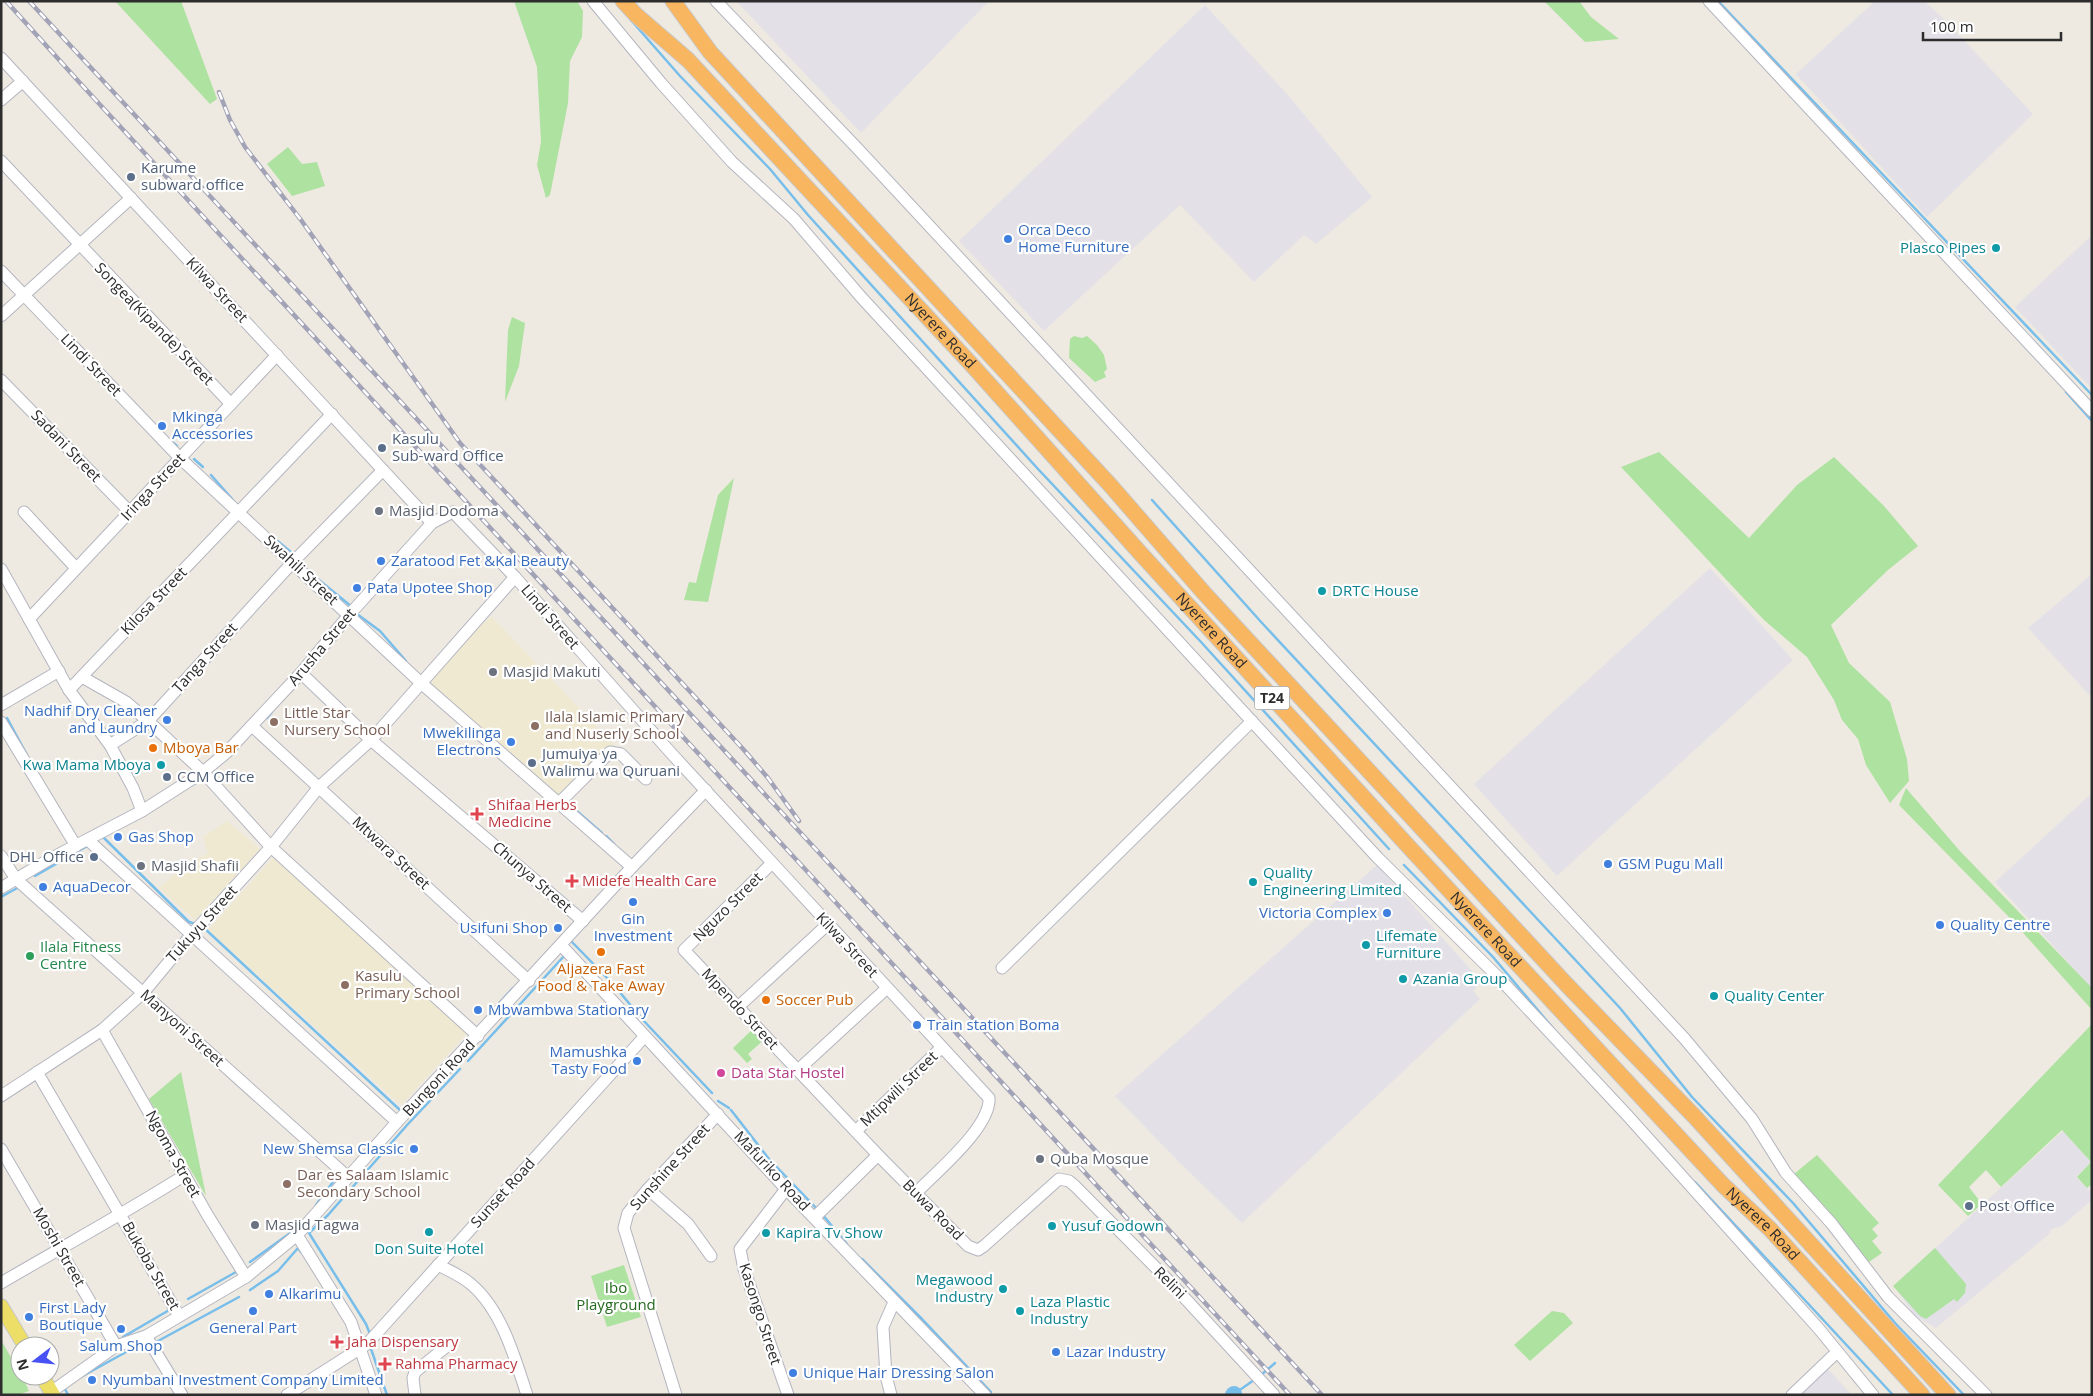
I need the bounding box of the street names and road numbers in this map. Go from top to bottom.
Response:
street label: Kilwa Street [182,252,253,326]
street label: Songea(Kipande) Street [91,258,219,389]
street label: Nyerere Road [901,288,981,372]
street label: Lindi Street [57,329,127,400]
street label: Sadani Street [27,405,106,486]
street label: Iringa Street [116,448,189,524]
street label: Swahili Street [260,530,343,609]
street label: Kilosa Street [116,562,191,639]
street label: Lindi Street [517,580,584,653]
street label: Nyerere Road [1172,588,1252,672]
street label: Arusha Street [283,603,360,689]
street label: Tanga Street [167,618,241,697]
road number: T24 [1254,686,1290,710]
street label: Mtwara Street [349,811,435,893]
street label: Chunya Street [489,836,576,916]
street label: Nguzo Street [688,867,766,945]
street label: Tukuyu Street [161,881,241,966]
street label: Nyerere Road [1446,887,1527,971]
street label: Kilwa Street [812,907,883,981]
street label: Mpendo Street [698,963,784,1053]
street label: Manyoni Street [136,984,229,1070]
street label: Bungoni Road [398,1035,479,1120]
street label: Mtipwili Street [855,1046,941,1130]
street label: Ngoma Street [142,1106,206,1201]
street label: Sunshine Street [625,1119,714,1214]
street label: Mafuriko Road [730,1126,815,1215]
street label: Sunset Road [466,1153,539,1231]
street label: Buwa Road [899,1174,969,1244]
street label: Nyerere Road [1722,1182,1805,1264]
street label: Moshi Street [29,1203,91,1290]
street label: Bukoba Street [118,1218,185,1313]
street label: Kasongo Street [735,1260,787,1367]
street label: Relini [1150,1262,1191,1303]

